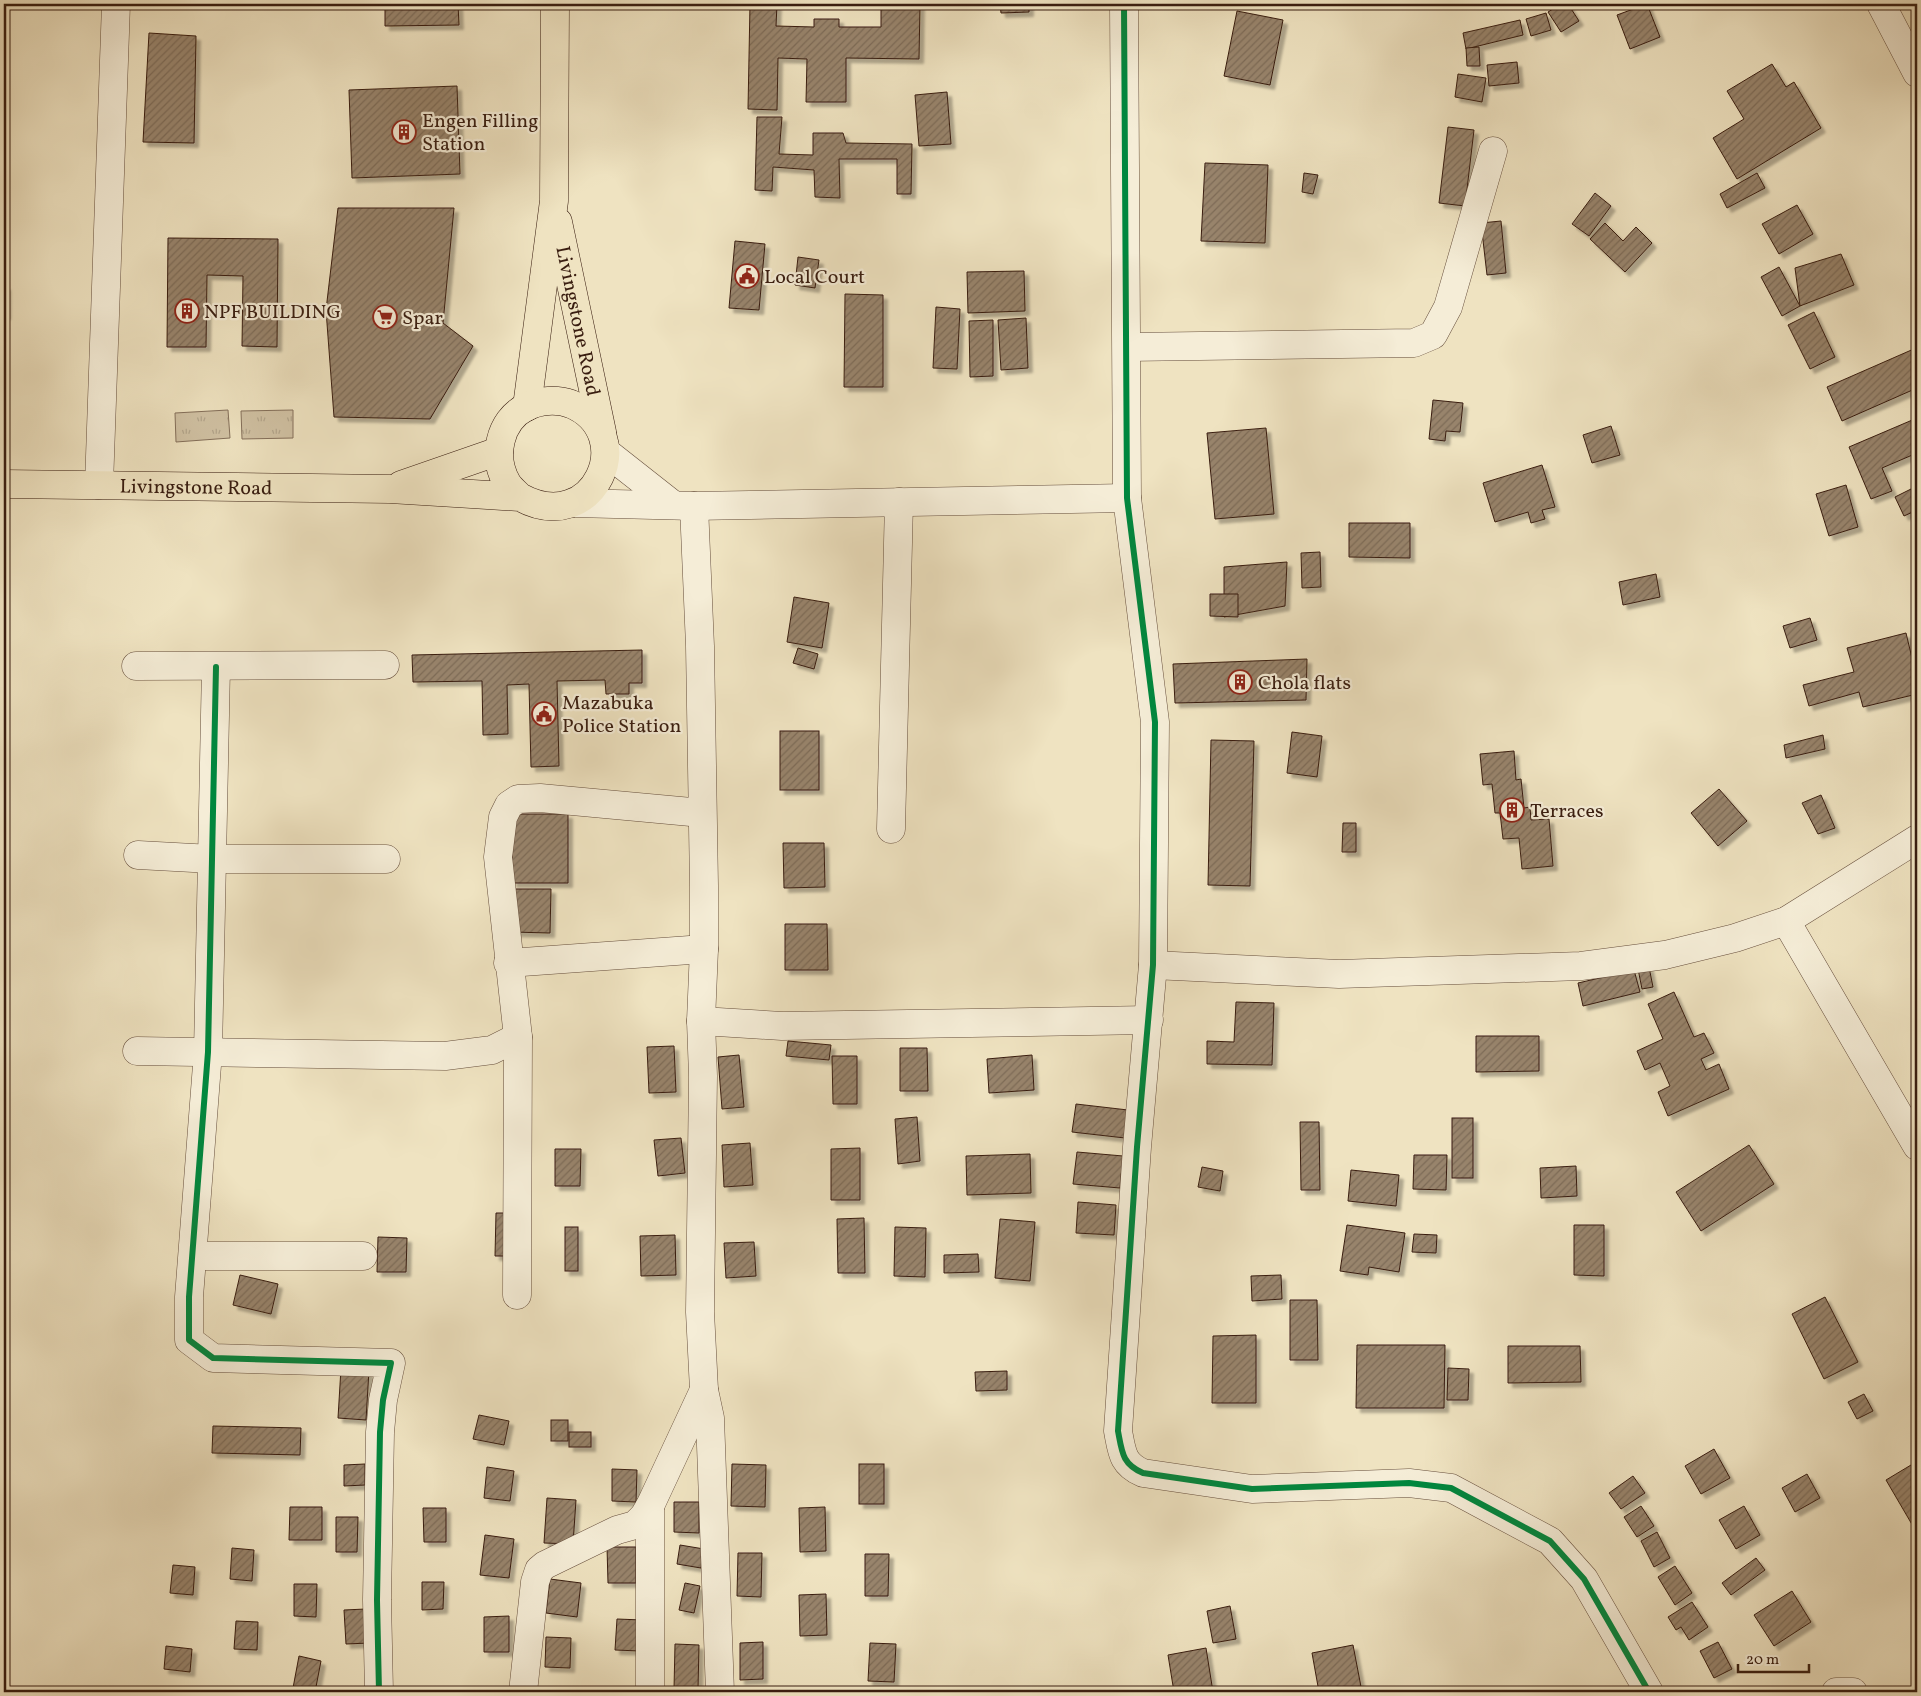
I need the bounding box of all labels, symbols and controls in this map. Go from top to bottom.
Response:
place label: Engen Filling Station [422,108,538,159]
building icon: Engen Filling Station [391,119,417,145]
street label: Livingstone Road [547,244,606,399]
public building icon: Local Court [734,263,760,289]
place label: Local Court [764,264,865,292]
building icon: NPF BUILDING [174,298,200,324]
place label: NPF BUILDING [204,299,341,327]
supermarket icon: Spar [372,304,398,330]
place label: Spar [402,305,443,333]
street label: Livingstone Road [119,473,272,503]
building icon: Chola flats [1227,669,1253,695]
place label: Chola flats [1258,670,1351,698]
place label: Mazabuka Police Station [562,690,681,741]
public building icon: Mazabuka Police Station [531,701,557,727]
building icon: Terraces [1499,797,1525,823]
place label: Terraces [1530,798,1603,826]
scale bar [1738,1641,1810,1673]
text: 20 m [1746,1650,1779,1671]

